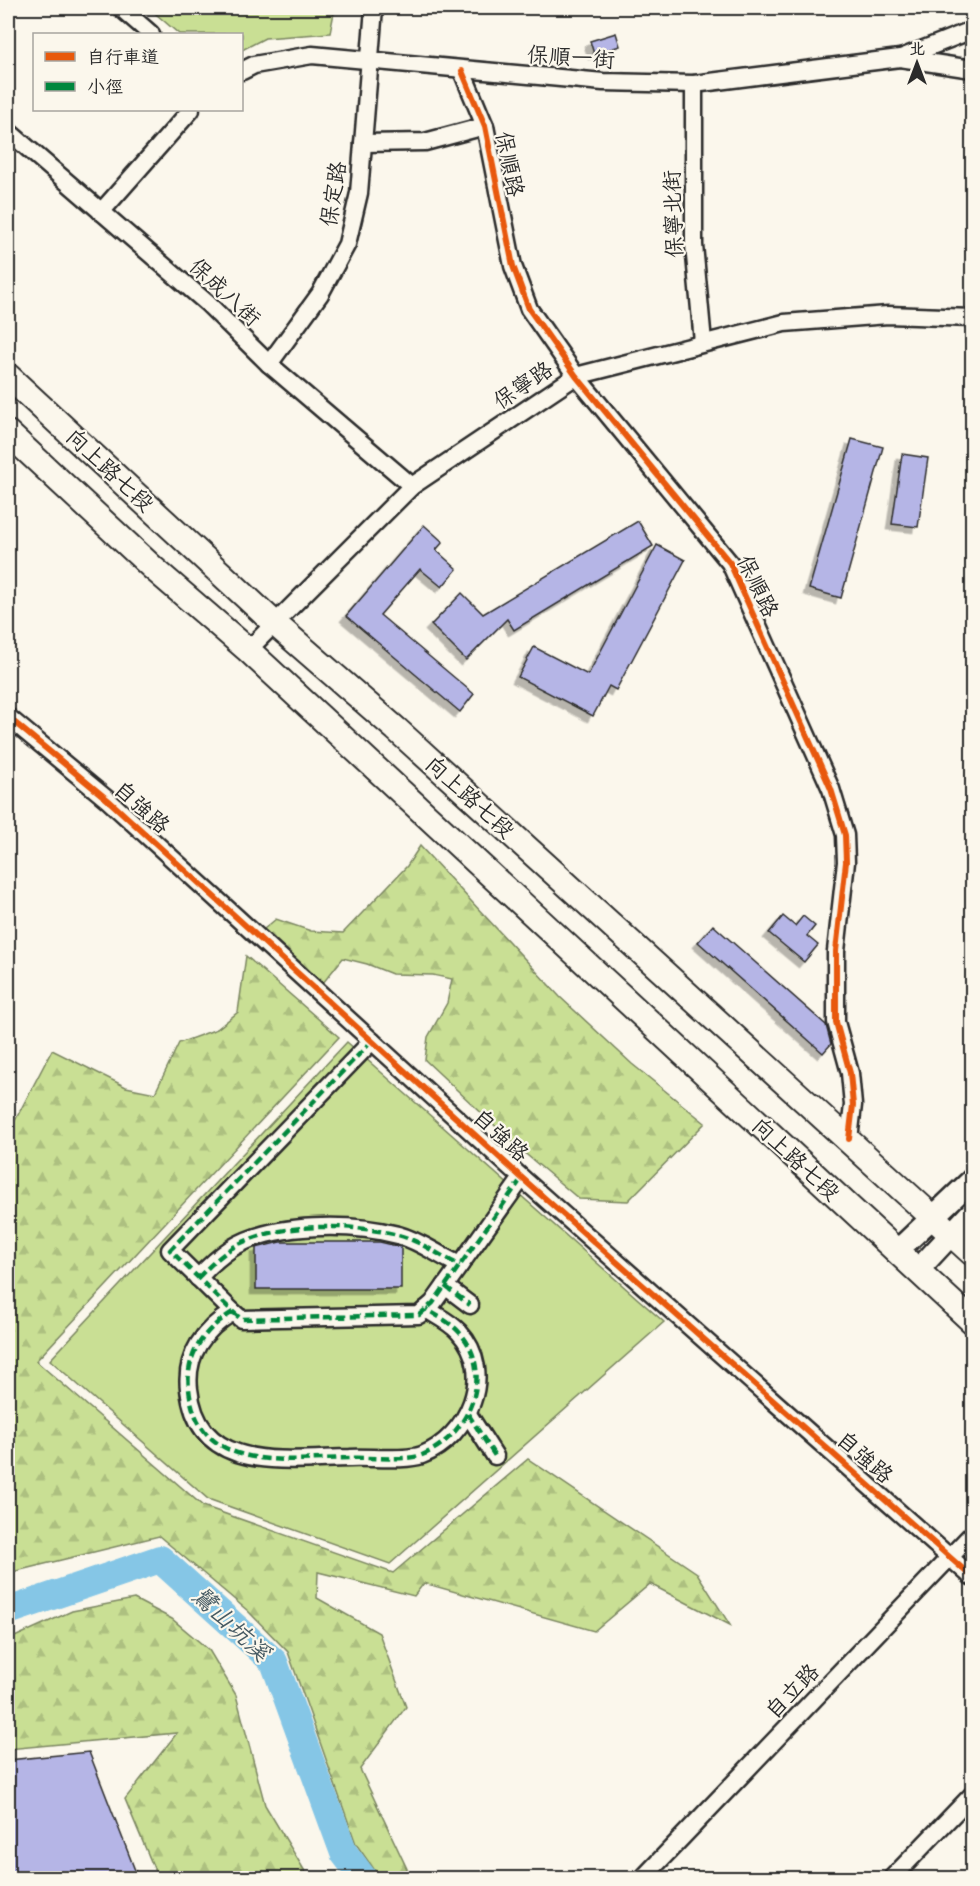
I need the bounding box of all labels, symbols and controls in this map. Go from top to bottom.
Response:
legend [33,33,243,111]
north arrow [887,33,947,93]
street label: 保順一街 [526,34,616,80]
text: 北 [909,34,925,63]
text: 自行車道 [87,41,159,73]
text: 小徑 [87,71,123,103]
street label: 保順路 [485,128,535,200]
street label: 保定路 [309,158,357,230]
street label: 保寧北街 [652,169,694,259]
street label: 保成八街 [180,248,270,336]
street label: 保寧路 [485,350,561,420]
street label: 向上路七段 [56,418,164,522]
street label: 保順路 [726,548,790,624]
street label: 向上路七段 [416,746,524,848]
street label: 自強路 [104,770,180,844]
street label: 自強路 [463,1098,539,1172]
street label: 向上路七段 [742,1107,850,1211]
street label: 自強路 [827,1421,903,1493]
water label: 鷺山坑溪 [182,1576,282,1673]
street label: 自立路 [755,1654,829,1728]

